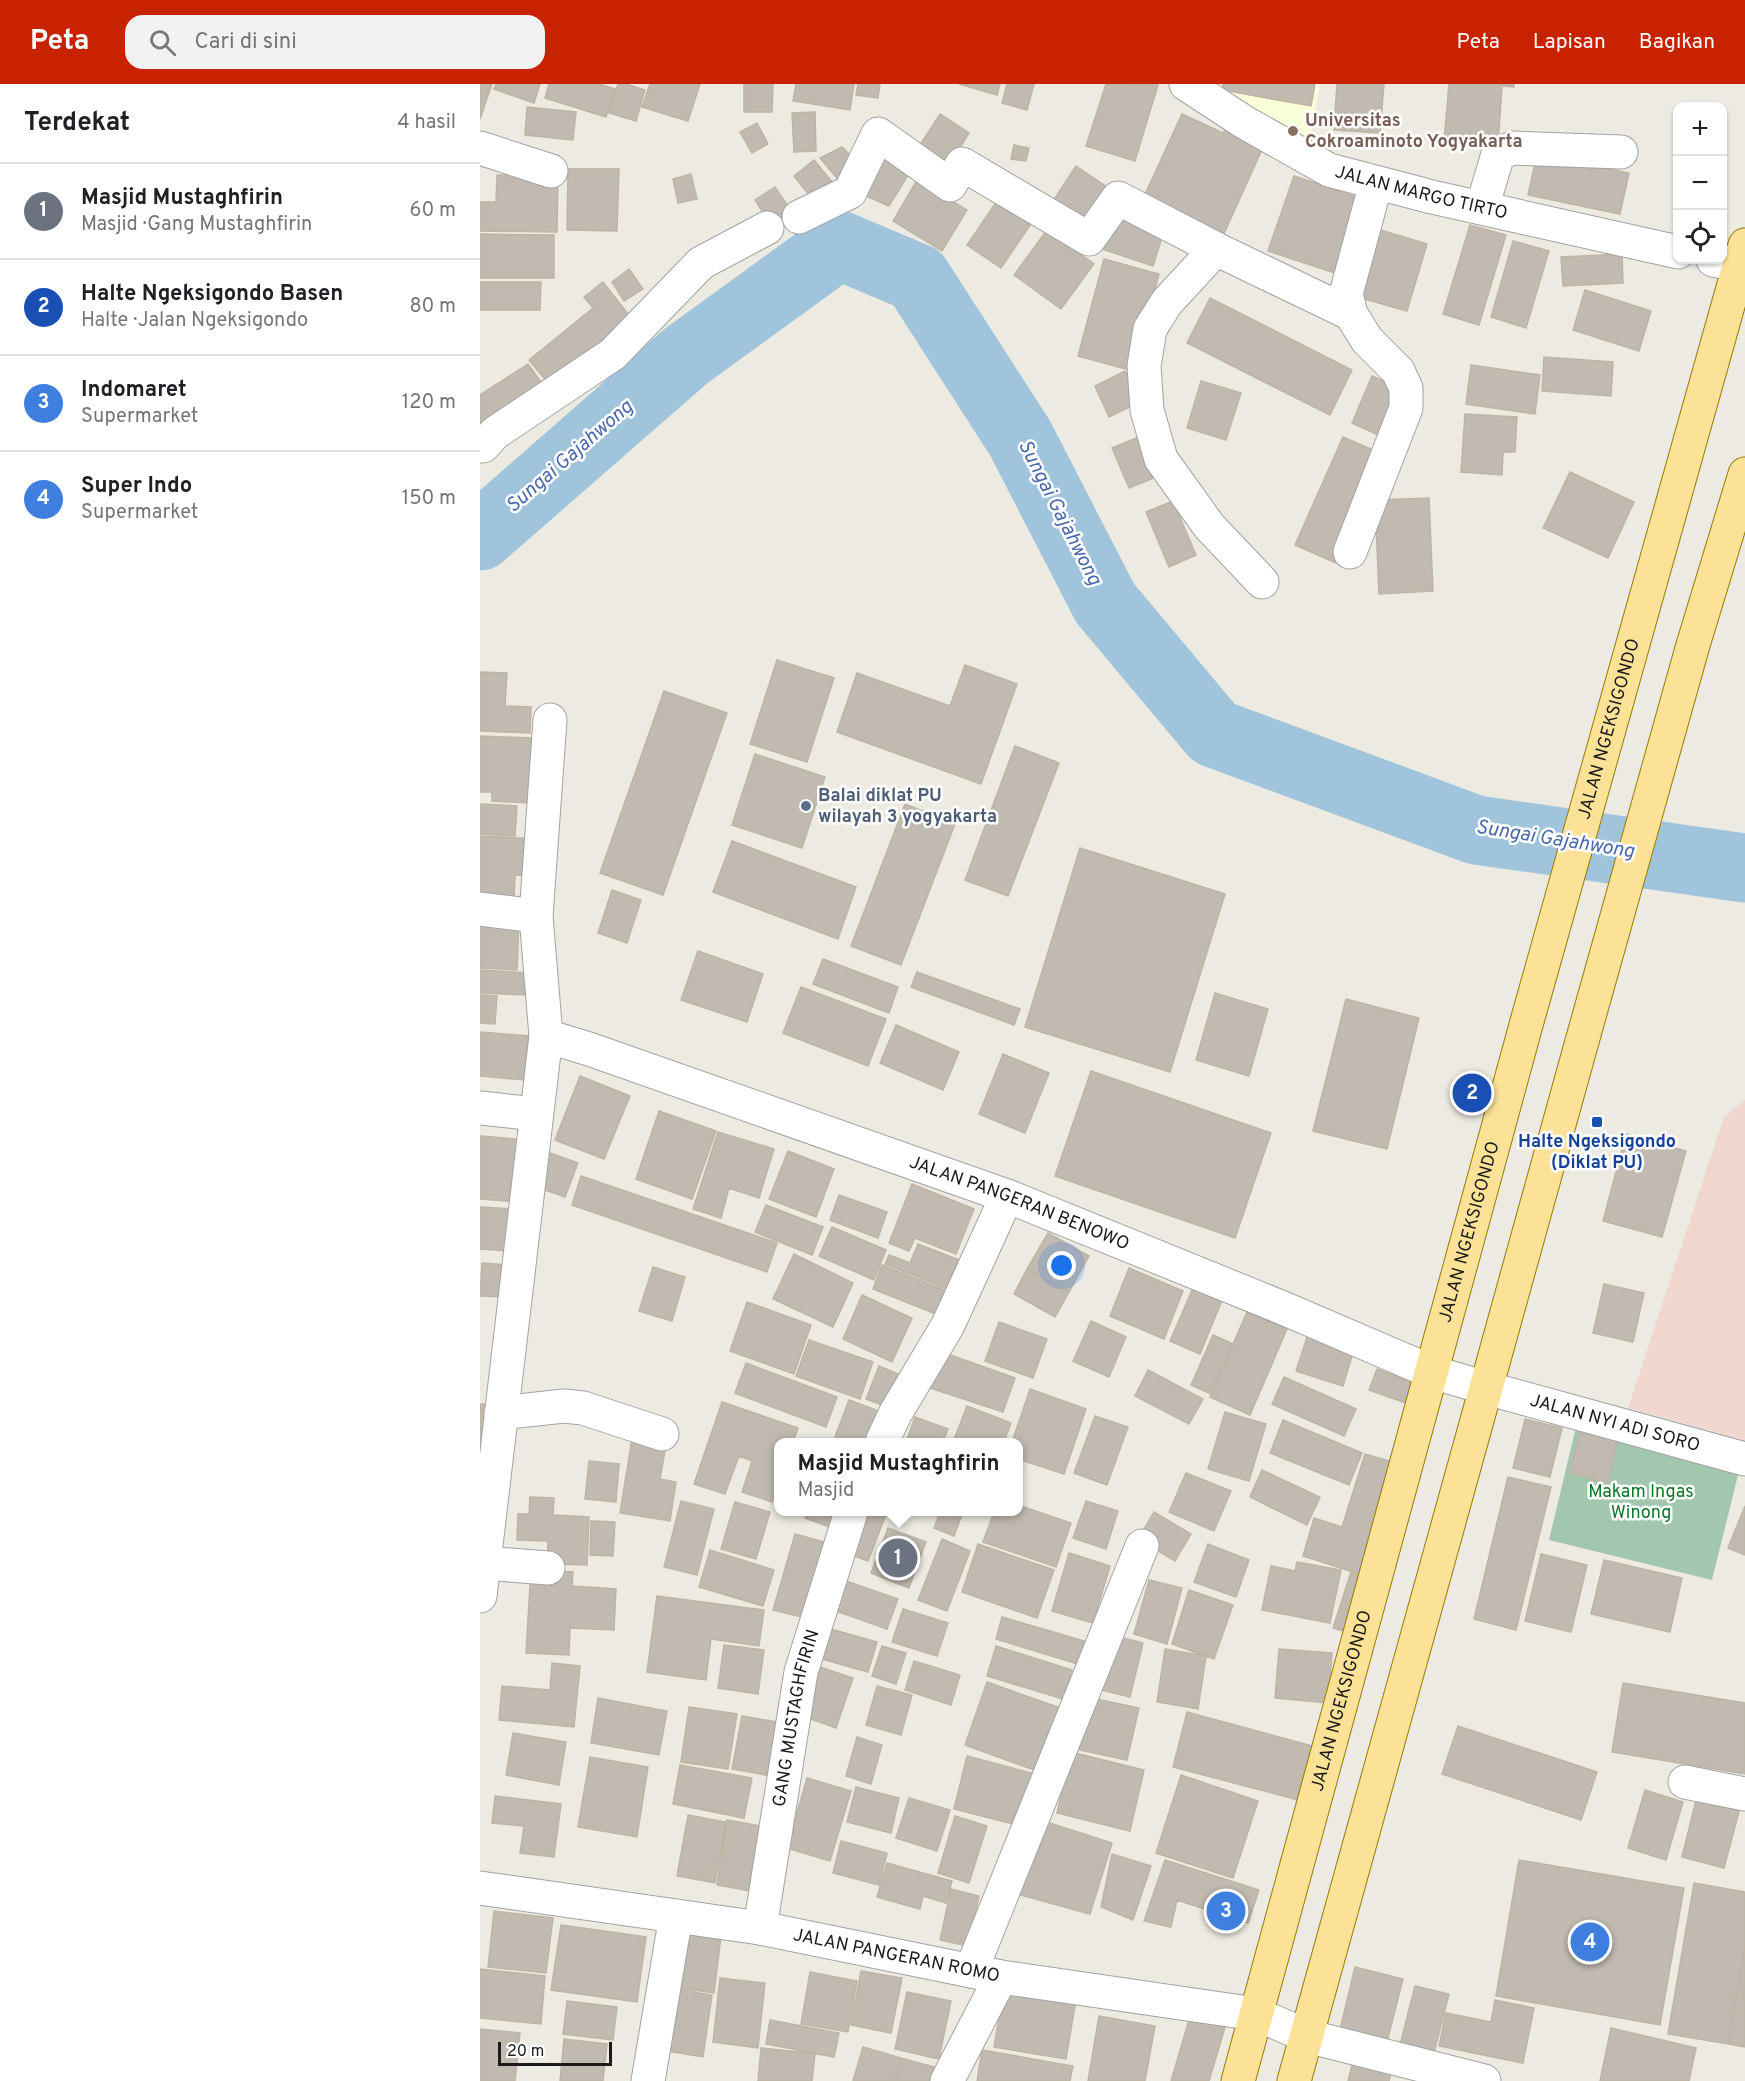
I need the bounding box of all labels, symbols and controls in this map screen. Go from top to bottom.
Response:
search box [125,15,545,69]
text: Peta [30,24,89,60]
icon: search [146,26,179,59]
text: Cari di sini [194,29,297,56]
text: Peta [1457,29,1500,56]
text: Lapisan [1533,29,1606,56]
text: Bagikan [1639,29,1715,56]
map controls [1673,102,1727,264]
button: + [1673,102,1727,156]
text: Terdekat [24,107,130,140]
text: 4 hasil [397,110,456,136]
place label: Universitas Cokroaminoto Yogyakarta [1305,110,1522,154]
marker: Universitas Cokroaminoto Yogyakarta [1286,124,1300,138]
button: − [1673,156,1727,210]
street label: JALAN MARGO TIRTO [1332,161,1510,225]
text: Masjid Mustaghfirin [81,185,283,212]
text: 1 [40,198,48,224]
text: 60 m [410,198,456,224]
button: locate [1673,210,1727,264]
text: Masjid · Gang Mustaghfirin [81,212,312,238]
text: Halte Ngeksigondo Basen [81,281,343,308]
text: 2 [37,294,50,320]
text: 80 m [410,294,456,320]
text: Halte · Jalan Ngeksigondo [81,308,308,334]
text: Indomaret [81,377,187,404]
text: 3 [38,390,50,416]
text: 120 m [402,390,456,416]
water label: Sungai Gajahwong [501,394,640,519]
text: Supermarket [81,404,198,430]
water label: Sungai Gajahwong [1011,436,1107,591]
text: Super Indo [81,473,192,500]
text: 4 [37,486,50,512]
text: 150 m [402,486,456,512]
text: Supermarket [81,500,198,526]
street label: JALAN NGEKSIGONDO [1573,636,1645,822]
place label: Balai diklat PU wilayah 3 yogyakarta [818,785,997,829]
marker: Balai diklat PU wilayah 3 yogyakarta [799,799,813,813]
water label: Sungai Gajahwong [1474,815,1637,866]
pin: 2 [1452,1070,1492,1116]
marker: Halte Ngeksigondo (Diklat PU) [1590,1115,1604,1129]
place label: Halte Ngeksigondo (Diklat PU) [1518,1131,1676,1175]
street label: JALAN NGEKSIGONDO [1434,1139,1505,1325]
street label: JALAN PANGERAN BENOWO [906,1151,1133,1256]
your location [1047,1251,1076,1280]
street label: JALAN NYI ADI SORO [1527,1389,1702,1458]
popup [774,1438,1023,1516]
text: Masjid Mustaghfirin [797,1451,1000,1478]
text: Masjid [797,1478,854,1504]
park label: Makam Ingas Winong [1588,1481,1694,1525]
pin: 1 [878,1536,918,1580]
street label: JALAN NGEKSIGONDO [1306,1608,1377,1794]
street label: GANG MUSTAGHFIRIN [768,1627,825,1809]
pin: 3 [1206,1888,1246,1934]
pin: 4 [1570,1920,1610,1964]
street label: JALAN PANGERAN ROMO [791,1923,1002,1988]
scale bar [498,2039,612,2066]
text: 20 m [507,2042,544,2062]

